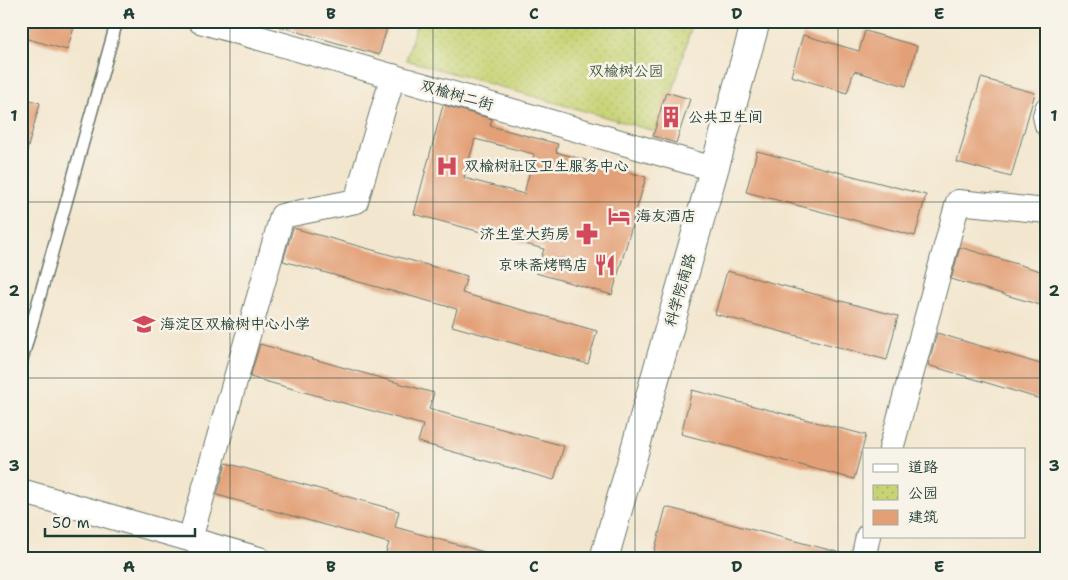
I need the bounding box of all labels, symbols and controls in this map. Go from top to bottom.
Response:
text: A [123,3,135,24]
text: B [326,3,336,24]
text: C [529,3,539,24]
text: D [731,3,743,24]
text: E [934,3,944,24]
park label: 双榆树公园 [588,61,664,81]
street label: 双榆树二街 [418,75,496,115]
building icon: 公共卫生间 [658,104,684,130]
text: 1 [10,105,18,126]
text: 1 [1050,105,1058,126]
place label: 公共卫生间 [688,107,763,127]
hospital icon: 双榆树社区卫生服务中心 [434,153,460,179]
place label: 双榆树社区卫生服务中心 [464,156,629,176]
hotel icon: 海友酒店 [606,203,632,229]
place label: 海友酒店 [636,206,696,226]
pharmacy icon: 济生堂大药房 [574,221,600,247]
place label: 济生堂大药房 [480,224,570,244]
street label: 科学院南路 [660,251,700,329]
restaurant icon: 京味斋烤鸭店 [592,252,618,278]
place label: 京味斋烤鸭店 [498,255,588,275]
text: 2 [8,280,20,301]
text: 2 [1048,280,1060,301]
school or university icon: 海淀区双榆树中心小学 [131,311,157,337]
place label: 海淀区双榆树中心小学 [160,314,310,334]
legend [863,448,1026,538]
text: 3 [8,455,20,476]
text: 3 [1048,455,1060,476]
text: 道路 [908,457,938,477]
text: 公园 [908,483,938,503]
scale bar [45,505,195,537]
text: 建筑 [908,507,938,527]
text: 50 m [52,513,90,533]
text: A [123,556,135,577]
text: B [326,556,336,577]
text: C [529,556,539,577]
text: D [731,556,743,577]
text: E [934,556,944,577]

